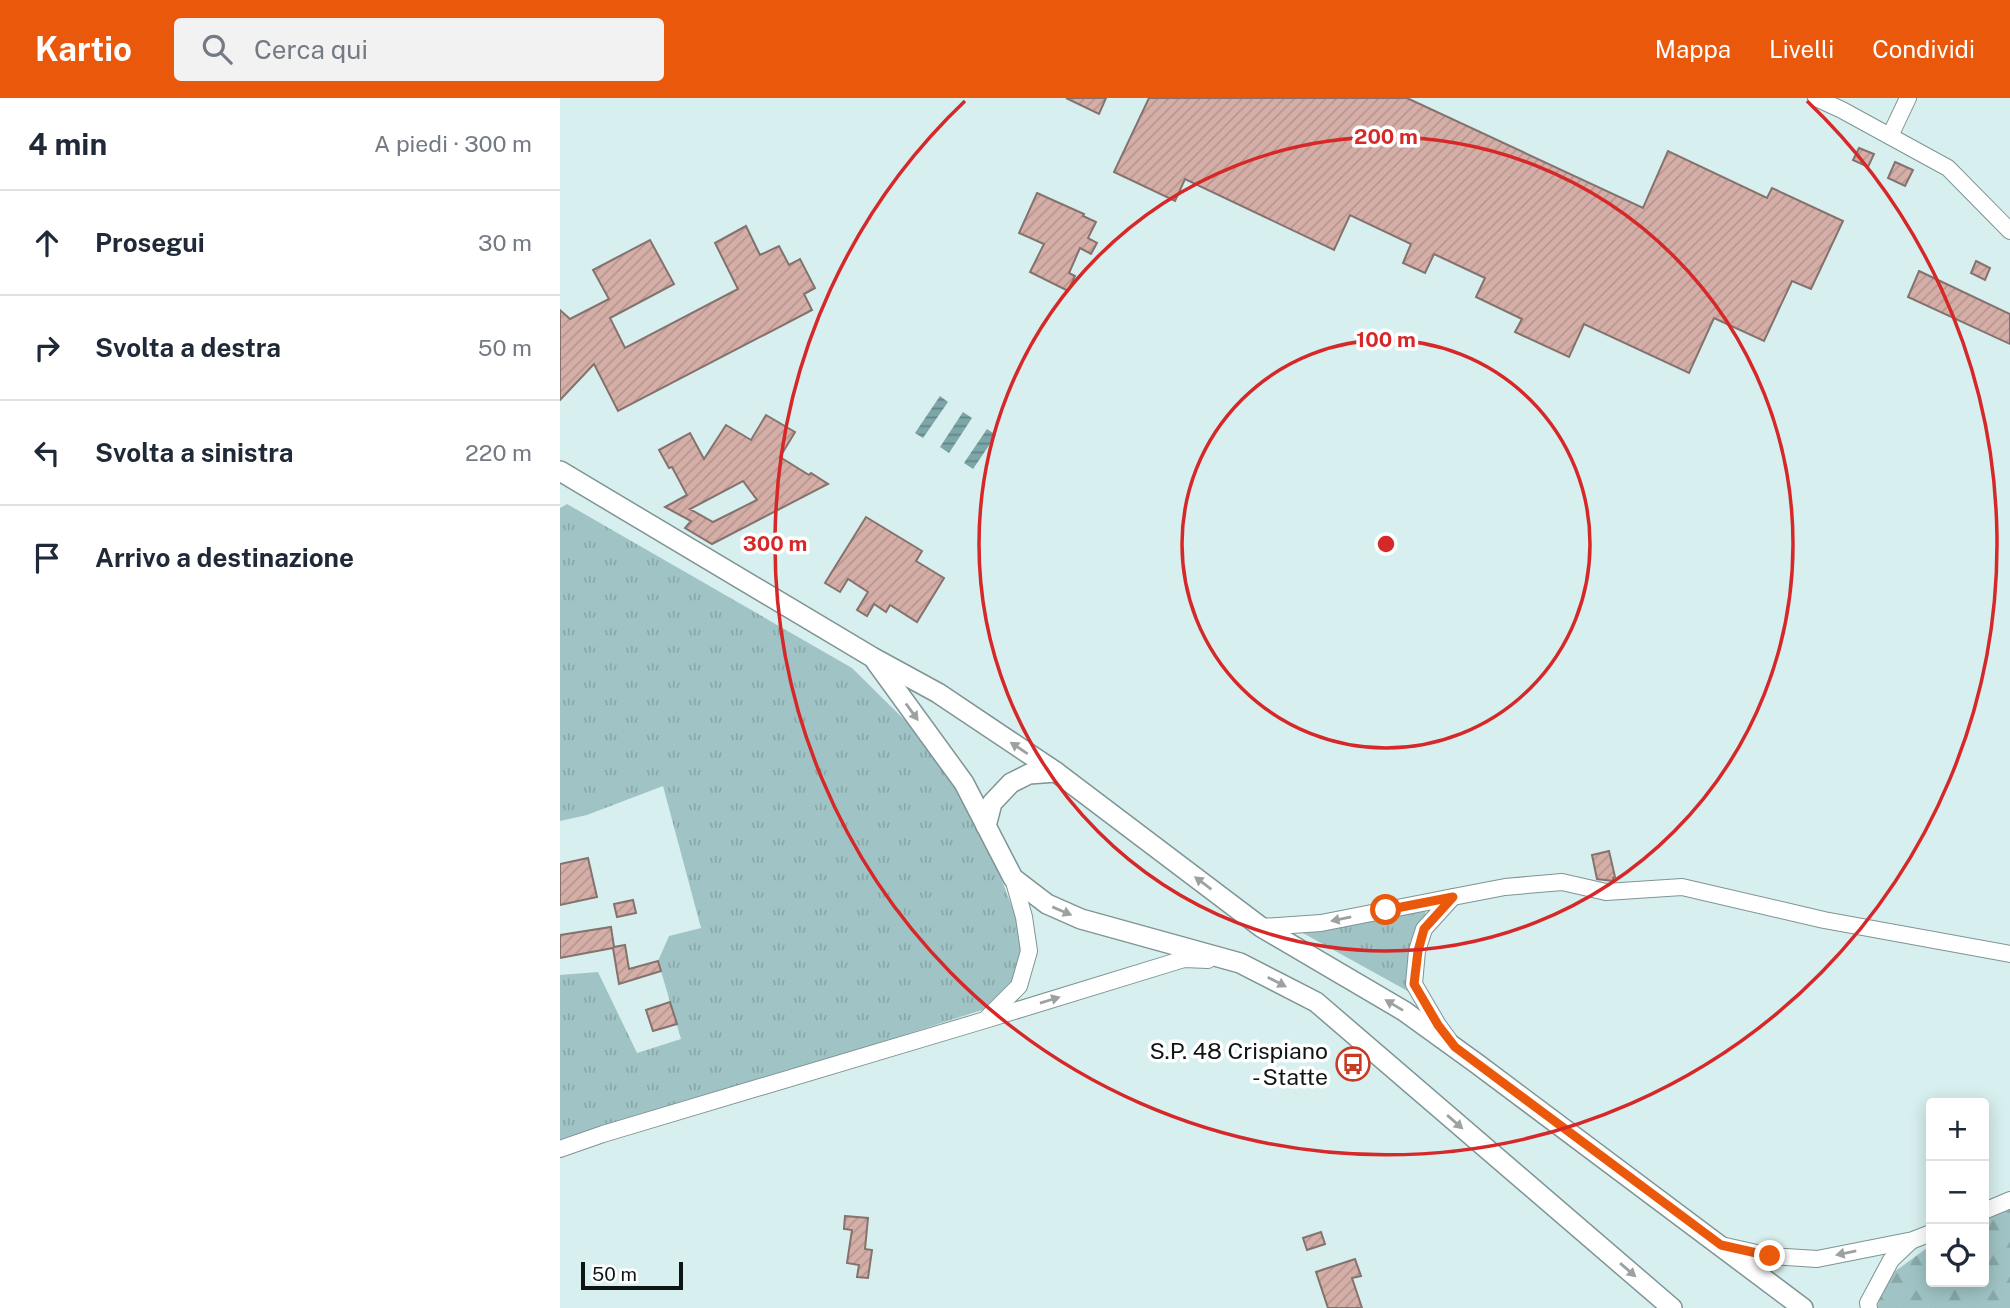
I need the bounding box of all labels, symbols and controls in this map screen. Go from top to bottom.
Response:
search box [174,18,664,81]
text: Kartio [35,30,132,68]
icon: search [198,30,236,68]
text: Cerca qui [254,34,368,65]
text: Mappa [1655,35,1731,63]
text: Livelli [1769,35,1834,63]
text: Condividi [1872,35,1975,63]
text: 200 m [1354,124,1418,149]
text: 4 min [28,126,107,162]
text: A piedi · 300 m [374,130,532,157]
icon: ahead [28,224,66,262]
text: Prosegui [95,227,205,258]
text: 30 m [478,229,532,256]
text: 100 m [1356,327,1416,352]
icon: right [28,329,66,367]
text: Svolta a destra [95,332,281,363]
text: 50 m [478,334,532,361]
icon: left [28,434,66,472]
text: Svolta a sinistra [95,437,293,468]
text: 220 m [465,439,532,466]
text: 300 m [743,531,807,556]
centre of rings [1374,532,1398,556]
icon: arrive [28,539,66,577]
text: Arrivo a destinazione [95,542,354,573]
one-way arrow [905,703,919,721]
one-way arrow [1010,742,1029,755]
one-way arrow [1194,876,1212,890]
route start [1370,894,1401,925]
one-way arrow [1052,905,1072,917]
one-way arrow [1330,914,1352,925]
one-way arrow [1267,976,1287,987]
one-way arrow [1040,995,1061,1005]
one-way arrow [1384,999,1403,1012]
place label: S.P. 48 Crispiano - Statte [1149,1037,1328,1090]
bus stop icon: S.P. 48 Crispiano - Statte [1334,1045,1372,1083]
map controls [1926,1098,1989,1287]
button: + [1926,1098,1989,1161]
one-way arrow [1447,1114,1464,1129]
button: − [1926,1161,1989,1224]
button: locate [1926,1224,1989,1287]
route end [1754,1240,1785,1271]
one-way arrow [1835,1248,1857,1259]
scale bar [581,1259,682,1291]
one-way arrow [1619,1262,1637,1278]
text: 50 m [592,1263,637,1285]

